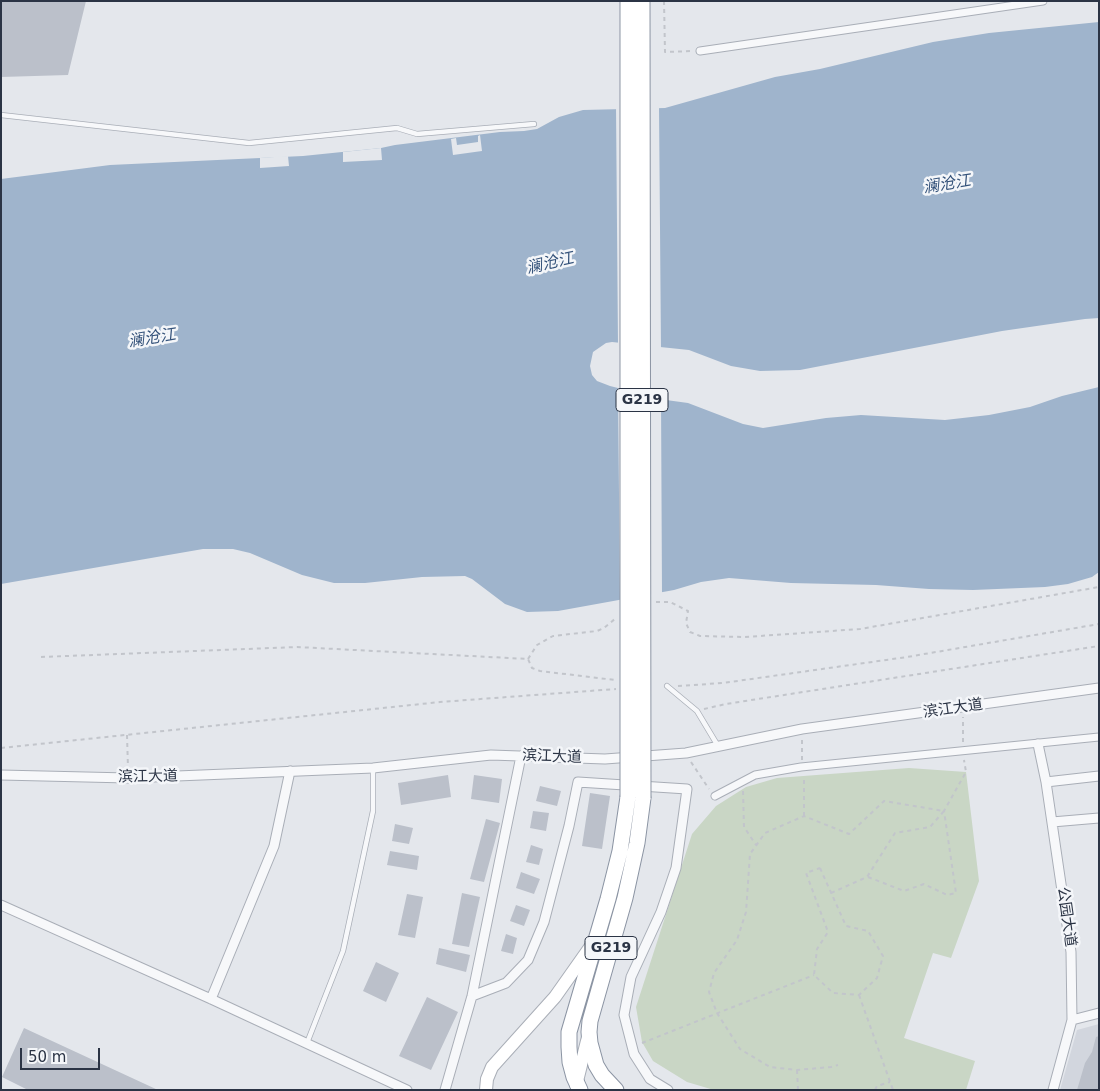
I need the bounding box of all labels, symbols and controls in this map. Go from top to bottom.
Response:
water label: 澜沧江 [922,172,972,198]
water label: 澜沧江 [524,249,576,279]
water label: 澜沧江 [127,326,177,352]
road number: G219 [616,388,668,412]
street label: 滨江大道 [922,696,984,722]
street label: 滨江大道 [522,747,582,767]
street label: 滨江大道 [118,767,178,787]
street label: 公园大道 [1053,886,1079,948]
road number: G219 [585,936,637,960]
scale bar [22,1038,102,1070]
text: 50 m [28,1048,66,1066]

